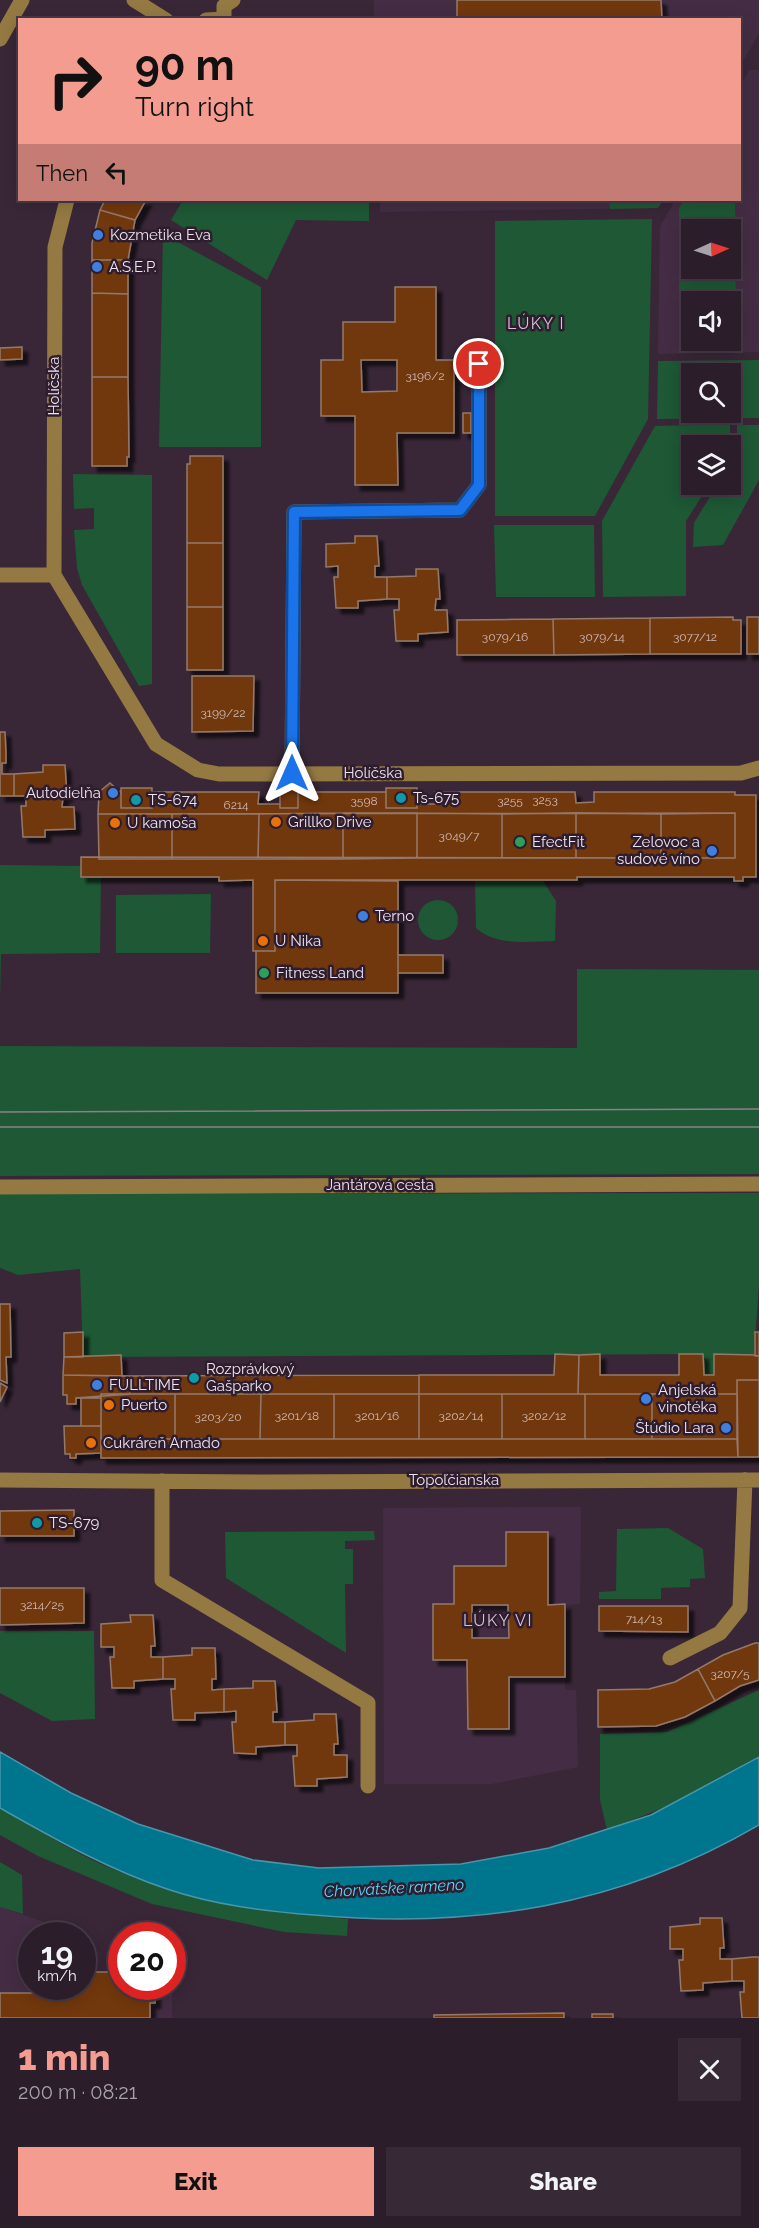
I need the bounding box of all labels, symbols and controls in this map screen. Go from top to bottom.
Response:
text: 90 m [135,41,235,90]
icon: right [36,42,114,120]
text: Turn right [135,91,254,122]
icon: left [100,156,133,189]
text: Then [36,160,88,186]
north arrow [681,219,741,279]
map controls [681,219,741,495]
place label: Kozmetika Eva [110,226,211,244]
marker: Kozmetika Eva [91,228,105,242]
place label: A.S.E.P. [109,258,157,276]
marker: A.S.E.P. [90,260,104,274]
button: sound [681,291,741,351]
district label: LÚKY I [507,313,565,333]
pin [453,338,504,389]
icon: arrive [462,347,495,380]
street label: Holíčska [45,357,63,415]
button: search [681,363,741,423]
house number: 3196/2 [405,369,445,383]
button: layers [681,435,741,495]
house number: 3079/16 [482,630,528,644]
house number: 3079/14 [579,630,625,644]
house number: 3077/12 [673,630,717,644]
house number: 3199/22 [200,706,246,720]
position arrow [260,741,324,805]
street label: Holíčska [344,764,402,782]
place label: Autodielňa [26,784,101,802]
marker: Autodielňa [106,786,120,800]
place label: Ts-675 [413,789,459,807]
place label: TS-674 [148,791,197,809]
marker: Ts-675 [394,791,408,805]
marker: TS-674 [129,793,143,807]
house number: 3253 [532,793,558,807]
house number: 3598 [350,794,378,808]
house number: 3255 [497,794,523,808]
house number: 6214 [223,798,249,812]
place label: Grillko Drive [288,813,372,831]
place label: U kamoša [127,814,196,832]
marker: Grillko Drive [269,815,283,829]
marker: U kamoša [108,816,122,830]
house number: 3049/7 [438,829,480,843]
place label: EfectFit [532,833,585,851]
place label: Zelovoc a sudové víno [617,833,700,868]
marker: EfectFit [513,835,527,849]
marker: Zelovoc a sudové víno [705,844,719,858]
place label: Terno [375,907,414,925]
marker: Terno [356,909,370,923]
place label: U Nika [275,932,321,950]
marker: U Nika [256,934,270,948]
place label: Fitness Land [276,964,364,982]
marker: Fitness Land [257,966,271,980]
street label: Jantárová cesta [326,1176,434,1194]
place label: Rozprávkový Gašparko [206,1360,294,1395]
marker: Rozprávkový Gašparko [187,1371,201,1385]
place label: FULLTIME [109,1376,180,1394]
marker: FULLTIME [90,1378,104,1392]
place label: Anjelská vinotéka [658,1381,717,1416]
marker: Anjelská vinotéka [639,1392,653,1406]
place label: Puerto [121,1396,167,1414]
marker: Puerto [102,1398,116,1412]
house number: 3201/18 [275,1409,319,1423]
house number: 3201/16 [355,1409,399,1423]
house number: 3202/14 [439,1409,484,1423]
house number: 3202/12 [522,1409,566,1423]
house number: 3203/20 [195,1410,241,1424]
place label: Štúdio Lara [635,1418,714,1437]
marker: Štúdio Lara [719,1421,733,1435]
place label: Cukráreň Amado [103,1434,220,1452]
marker: Cukráreň Amado [84,1436,98,1450]
street label: Topoľčianska [409,1471,499,1489]
place label: TS-679 [49,1514,100,1532]
marker: TS-679 [30,1516,44,1530]
house number: 3214/25 [20,1598,65,1612]
district label: LÚKY VI [463,1610,533,1630]
house number: 714/13 [626,1612,662,1626]
house number: 3207/5 [710,1667,750,1681]
water label: Chorvátske rameno [323,1875,465,1901]
speed limit sign: 20 [108,1922,186,2000]
text: 19 [41,1936,73,1971]
text: km/h [37,1967,77,1985]
text: 1 min [18,2036,110,2078]
button: close [678,2038,741,2101]
text: 200 m · 08:21 [18,2080,137,2104]
button: Exit [18,2147,374,2216]
button: Share [386,2147,741,2216]

